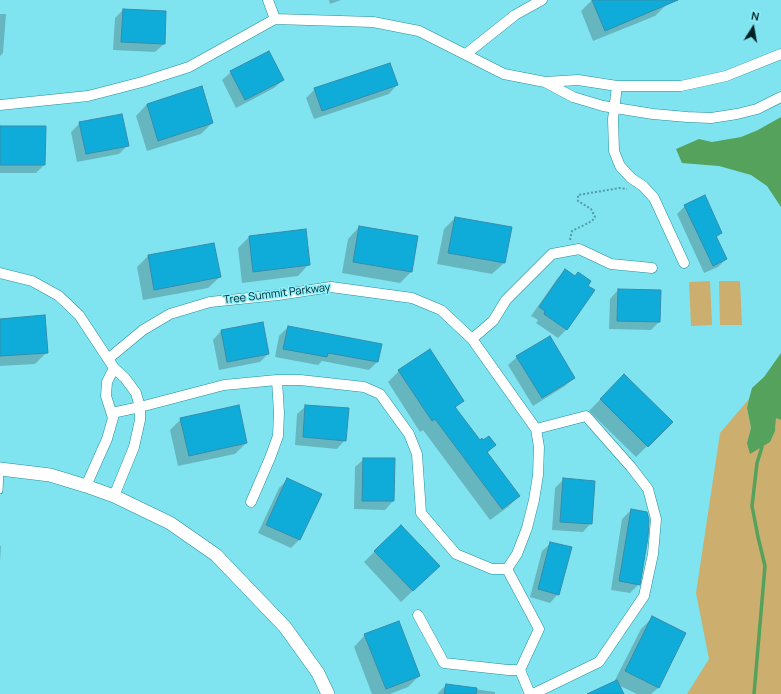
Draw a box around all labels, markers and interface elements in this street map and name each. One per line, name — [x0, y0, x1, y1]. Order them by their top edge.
north arrow — [733, 8, 773, 48]
text: N — [750, 8, 761, 24]
street label: Tree Summit Parkway — [223, 281, 331, 307]

